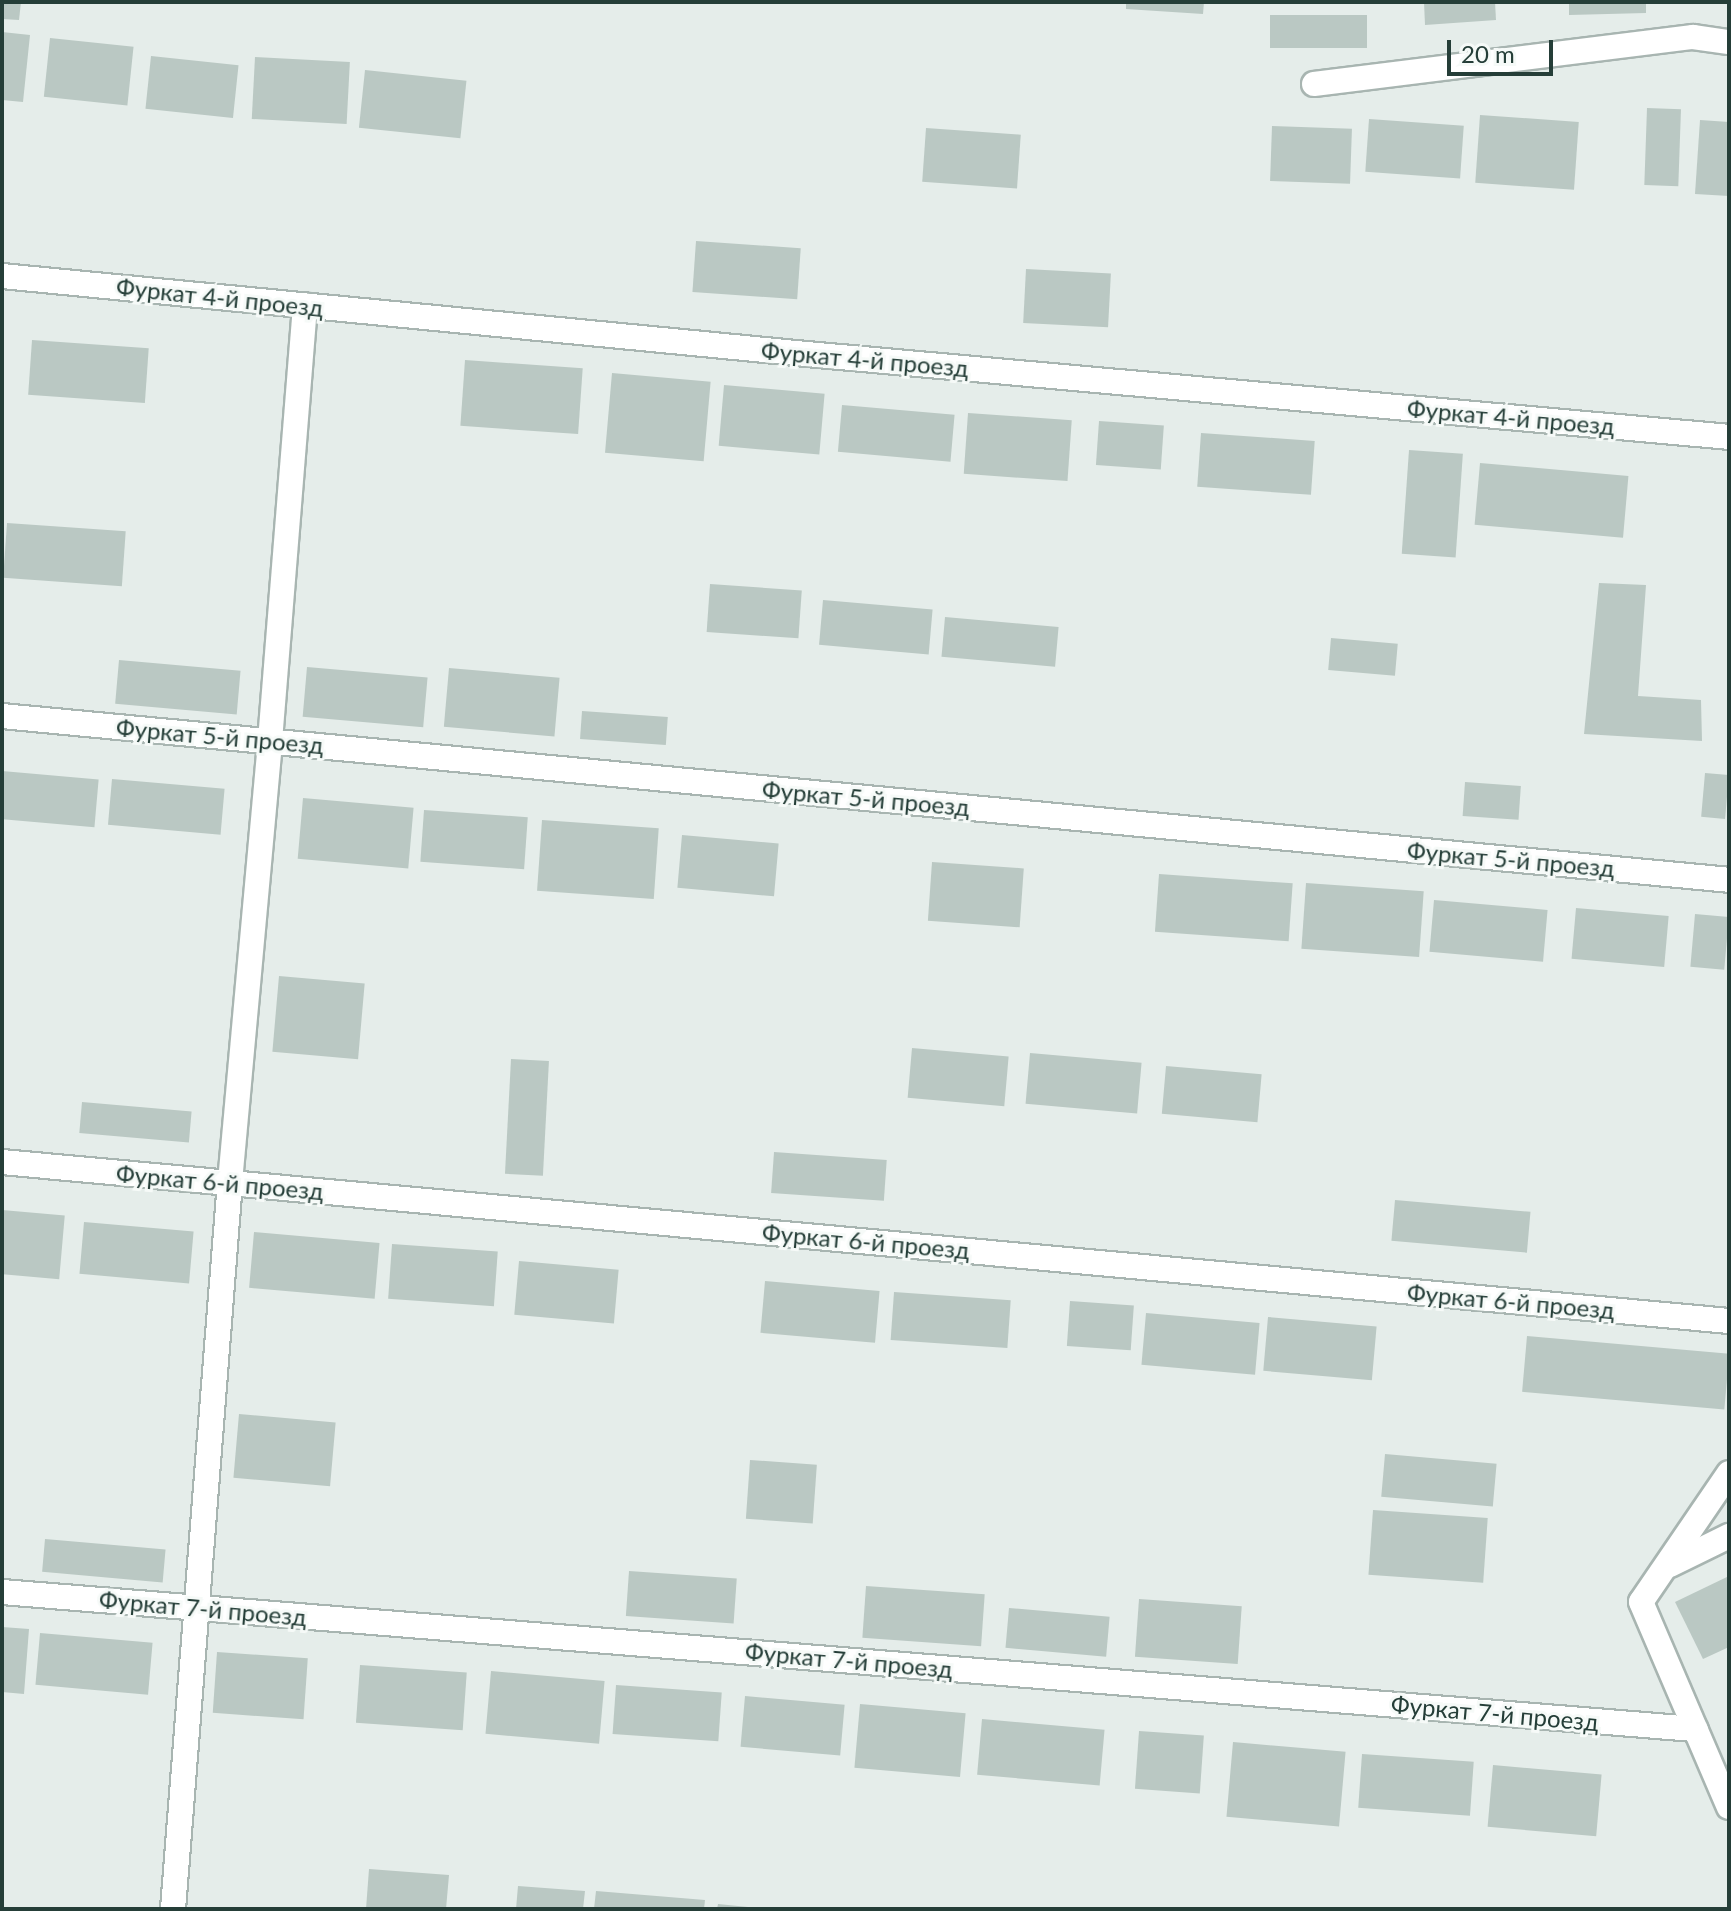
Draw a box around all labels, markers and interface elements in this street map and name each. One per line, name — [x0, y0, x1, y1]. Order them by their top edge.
scale bar — [1451, 24, 1557, 74]
text: 20 m — [1461, 39, 1515, 68]
street label: Фуркат 4-й проезд — [115, 272, 325, 322]
street label: Фуркат 4-й проезд — [760, 336, 970, 382]
street label: Фуркат 4-й проезд — [1406, 394, 1616, 440]
street label: Фуркат 5-й проезд — [115, 713, 325, 759]
street label: Фуркат 5-й проезд — [761, 775, 971, 821]
street label: Фуркат 5-й проезд — [1406, 836, 1616, 882]
street label: Фуркат 6-й проезд — [115, 1159, 325, 1205]
street label: Фуркат 6-й проезд — [761, 1218, 971, 1264]
street label: Фуркат 6-й проезд — [1406, 1278, 1616, 1324]
street label: Фуркат 7-й проезд — [98, 1585, 308, 1631]
street label: Фуркат 7-й проезд — [744, 1637, 954, 1683]
street label: Фуркат 7-й проезд — [1390, 1690, 1600, 1736]

